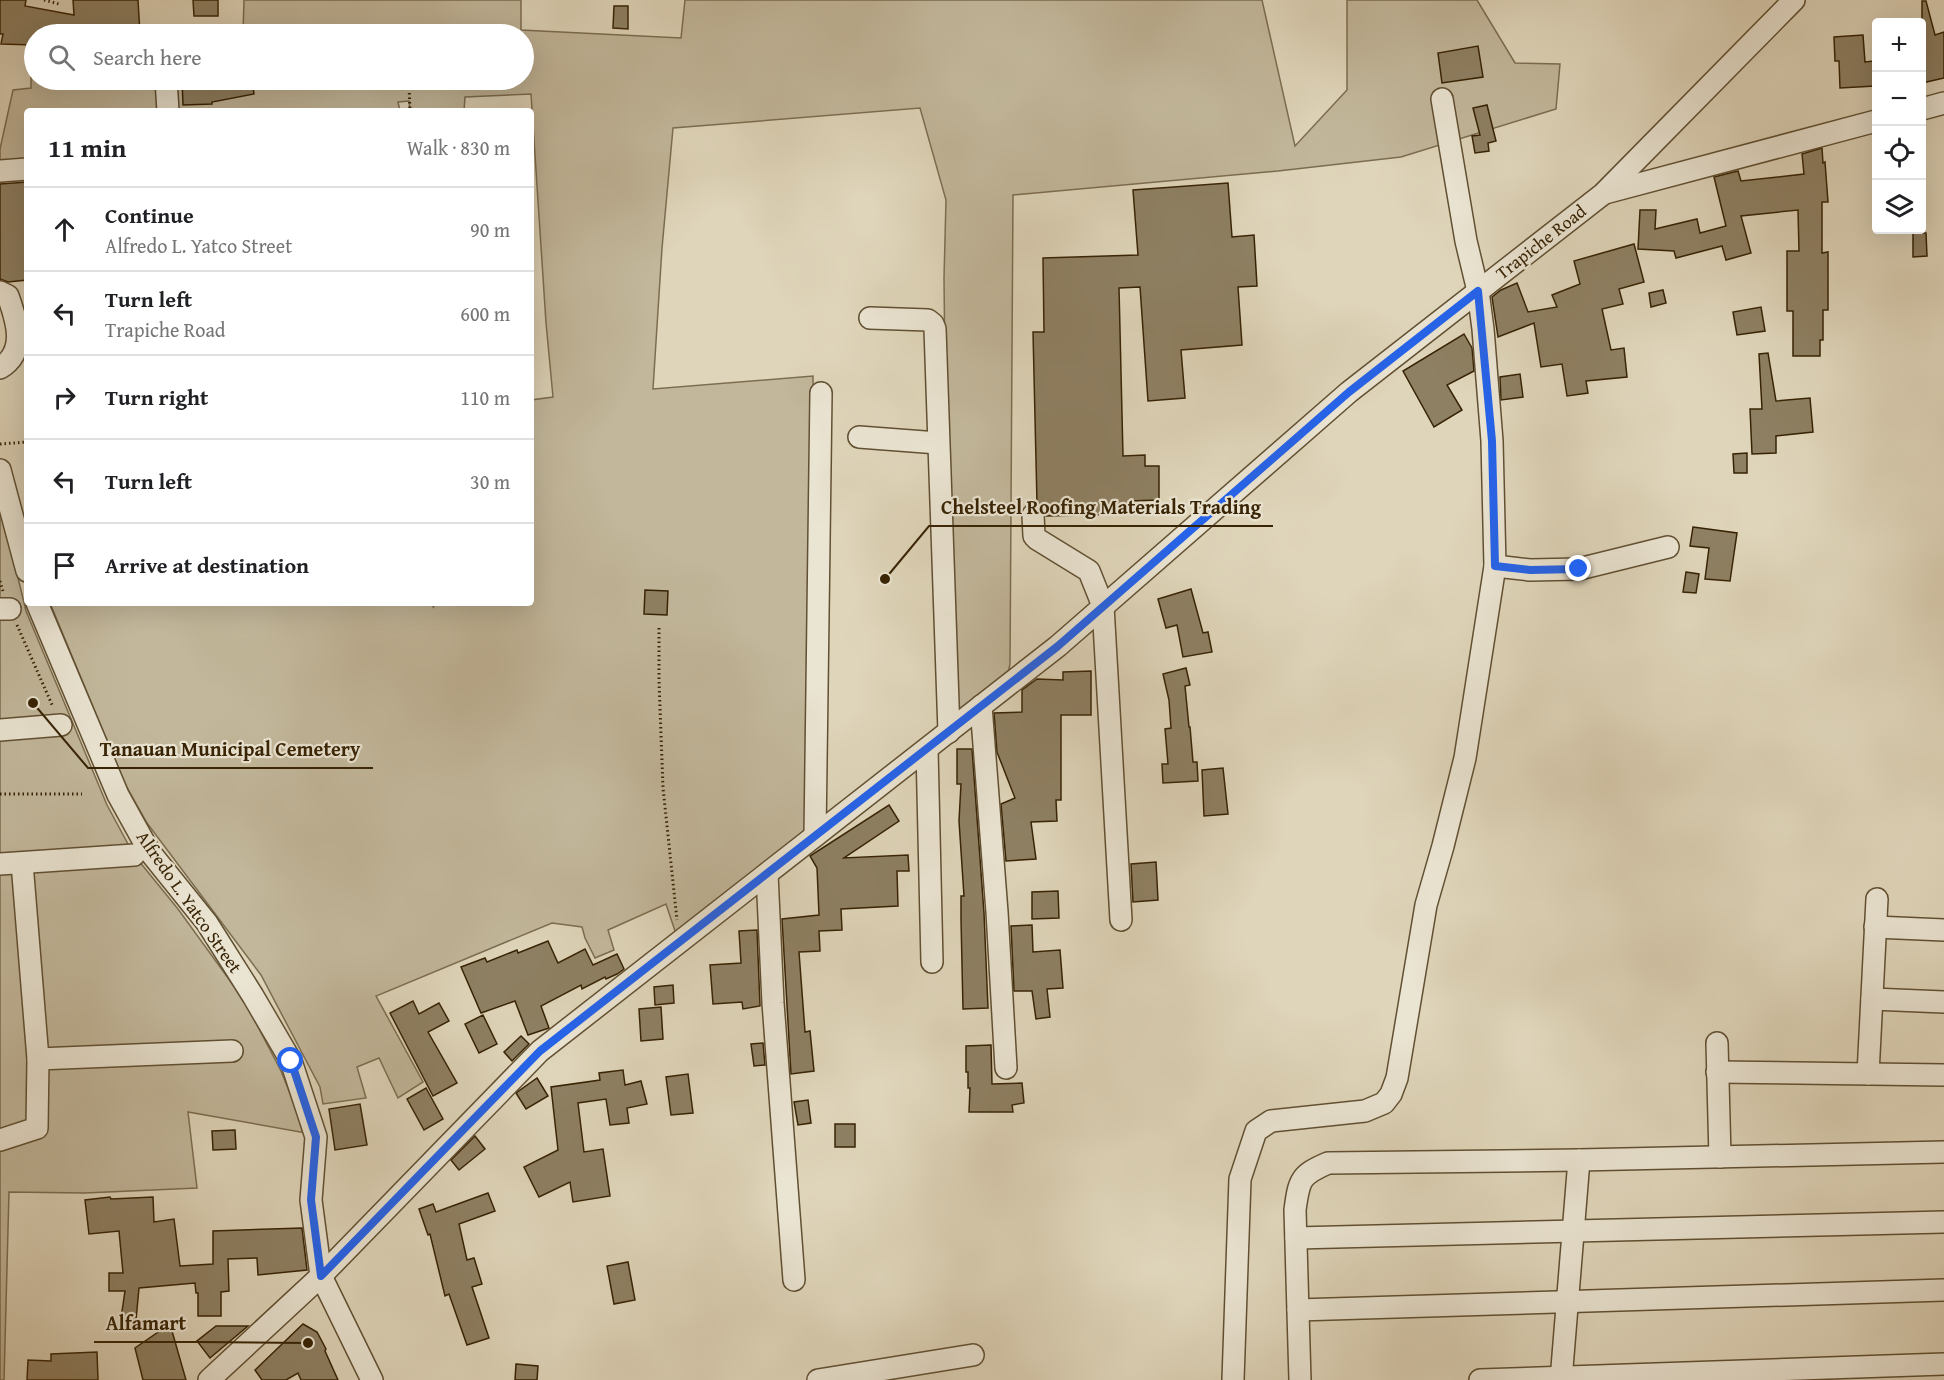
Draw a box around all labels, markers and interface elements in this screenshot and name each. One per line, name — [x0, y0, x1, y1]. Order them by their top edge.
map controls — [1872, 18, 1926, 234]
button: + — [1872, 18, 1926, 72]
search box — [24, 24, 534, 90]
icon: search — [45, 41, 78, 74]
text: Search here — [93, 41, 202, 73]
button: − — [1872, 72, 1926, 126]
button: locate — [1872, 126, 1926, 180]
text: 11 min — [48, 128, 126, 167]
text: Walk · 830 m — [407, 133, 510, 162]
button: layers — [1872, 180, 1926, 234]
street label: Trapiche Road — [1490, 197, 1592, 286]
text: Continue — [105, 199, 194, 231]
icon: ahead — [48, 213, 81, 246]
text: 90 m — [470, 215, 510, 244]
text: Alfredo L. Yatco Street — [105, 231, 292, 260]
text: Turn left — [105, 283, 192, 315]
icon: left — [48, 297, 81, 330]
text: 600 m — [460, 299, 510, 328]
text: Trapiche Road — [105, 315, 226, 344]
icon: right — [48, 381, 81, 414]
text: Turn right — [105, 381, 208, 413]
text: 110 m — [460, 383, 510, 412]
icon: left — [48, 465, 81, 498]
text: Turn left — [105, 465, 192, 497]
text: 30 m — [470, 467, 510, 496]
callout: Chelsteel Roofing Materials Trading — [929, 488, 1273, 526]
text: Chelsteel Roofing Materials Trading — [941, 492, 1261, 521]
icon: arrive — [48, 549, 81, 582]
text: Arrive at destination — [105, 549, 309, 581]
route end — [1565, 555, 1591, 581]
callout: Tanauan Municipal Cemetery — [88, 730, 373, 768]
text: Tanauan Municipal Cemetery — [100, 734, 361, 763]
street label: Alfredo L. Yatco Street — [130, 825, 249, 979]
route start — [277, 1047, 303, 1073]
callout: Alfamart — [94, 1304, 199, 1342]
text: Alfamart — [106, 1308, 187, 1337]

